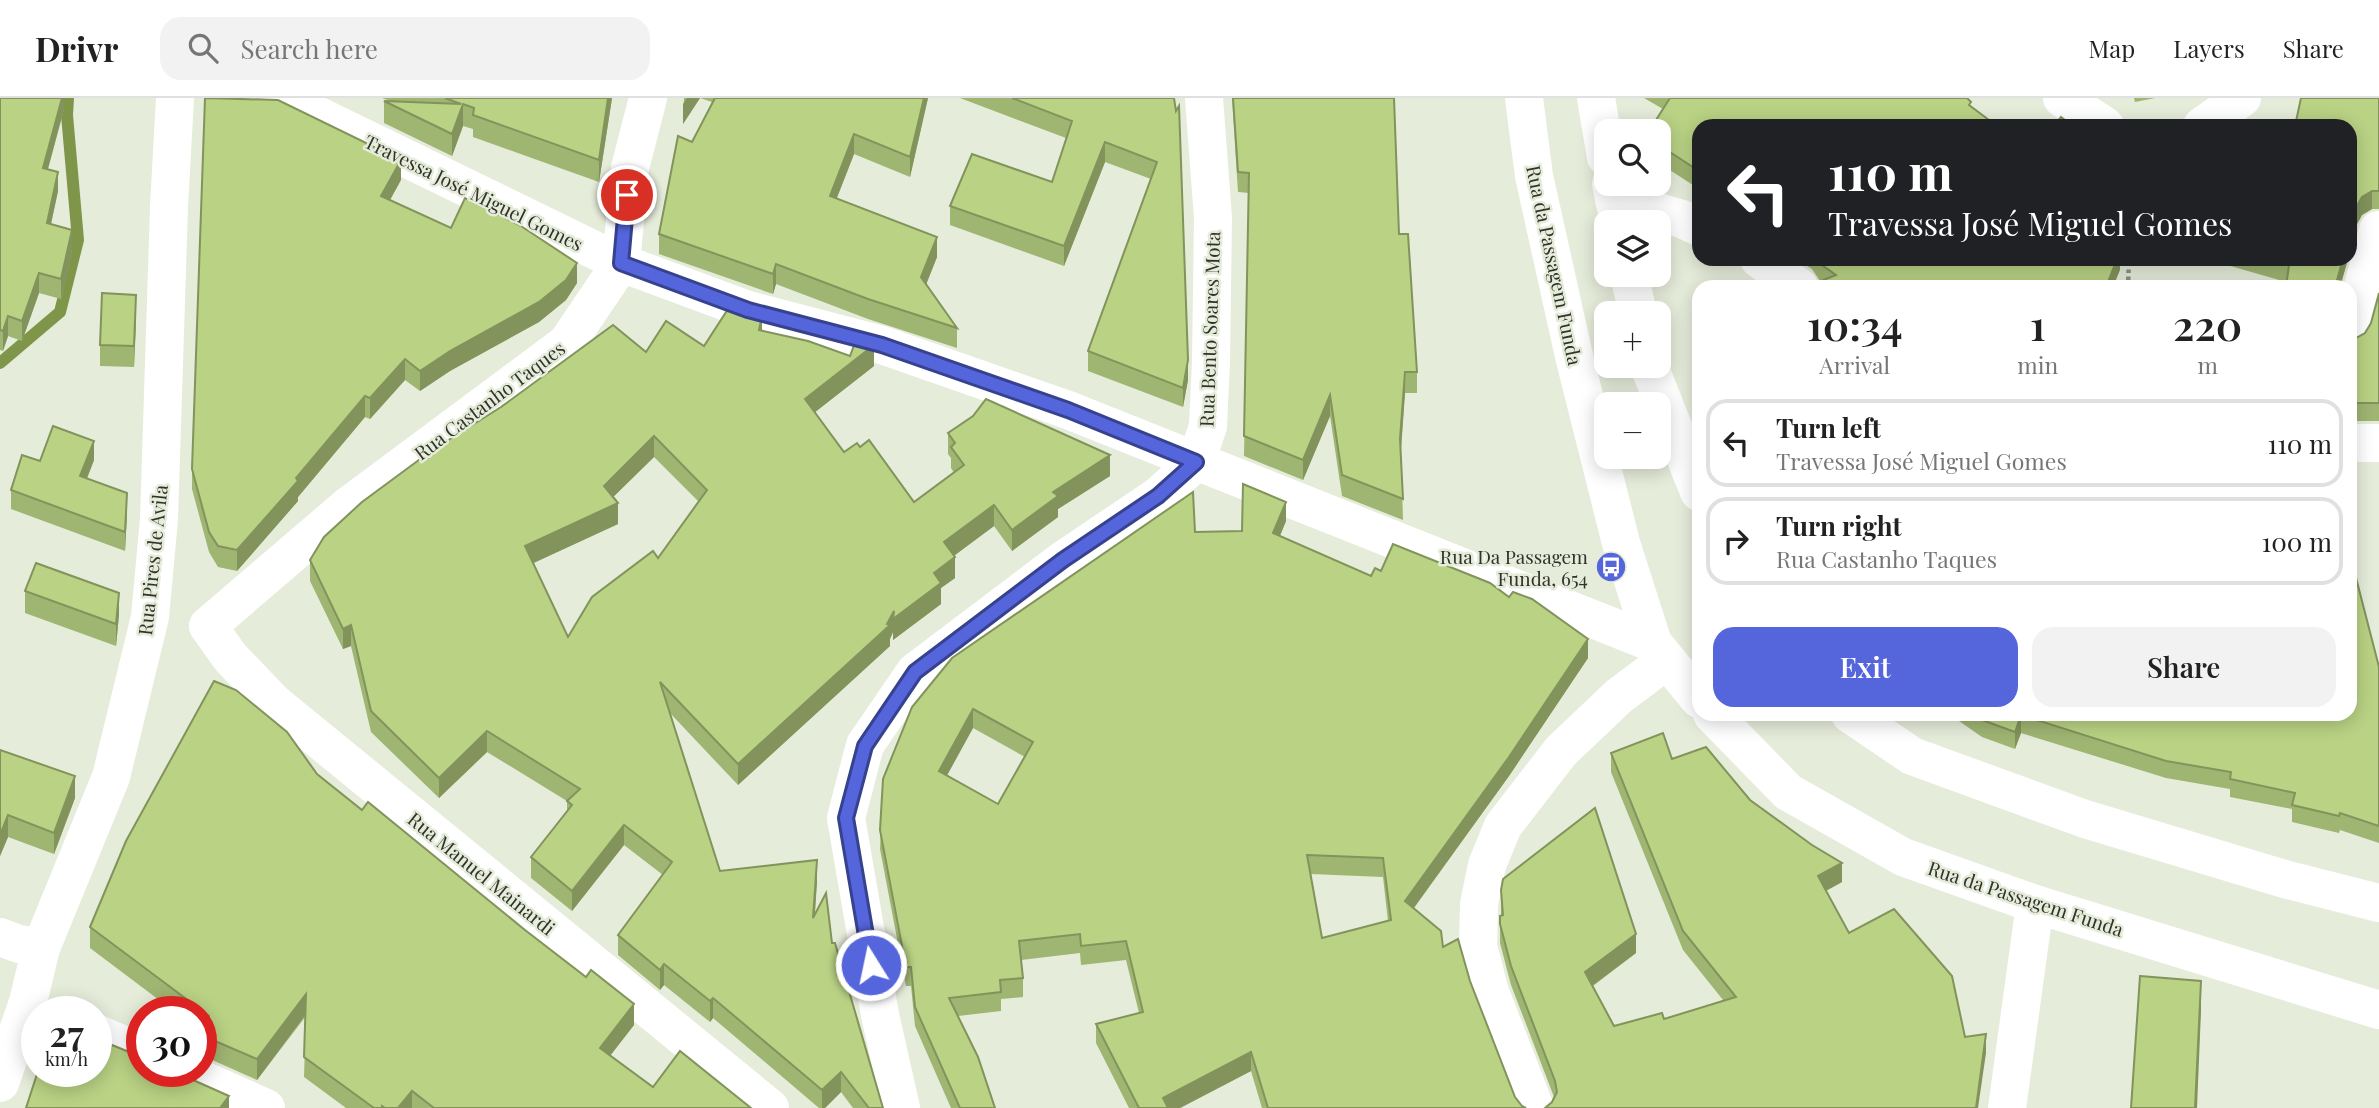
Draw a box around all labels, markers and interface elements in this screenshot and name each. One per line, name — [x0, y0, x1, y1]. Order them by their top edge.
search box — [160, 17, 650, 80]
text: Drivr — [35, 26, 118, 70]
icon: search — [184, 29, 222, 67]
text: Search here — [240, 31, 378, 66]
text: Map — [2089, 32, 2135, 64]
text: Layers — [2173, 32, 2245, 64]
text: Share — [2283, 32, 2344, 64]
map controls — [1594, 119, 1671, 469]
button: search — [1594, 119, 1671, 196]
street label: Travessa José Miguel Gomes — [360, 128, 588, 256]
text: 110 m — [1828, 138, 1953, 203]
icon: left — [1713, 147, 1804, 238]
street label: Rua da Passagem Funda — [1521, 163, 1589, 368]
pin — [597, 165, 657, 225]
icon: arrive — [608, 176, 646, 214]
text: Travessa José Miguel Gomes — [1828, 201, 2232, 244]
button: layers — [1594, 210, 1671, 287]
street label: Rua Bento Soares Mota — [1193, 230, 1225, 427]
text: 10:34 — [1807, 296, 1903, 352]
text: 1 — [2030, 296, 2046, 352]
text: 220 — [2173, 296, 2242, 352]
button: + — [1594, 301, 1671, 378]
street label: Rua Castanho Taques — [408, 335, 570, 465]
text: Arrival — [1819, 349, 1890, 380]
text: min — [2017, 349, 2058, 380]
text: m — [2197, 349, 2218, 380]
button: − — [1594, 392, 1671, 469]
text: Turn left — [1776, 410, 1881, 445]
icon: left — [1717, 424, 1755, 462]
text: 110 m — [2268, 426, 2332, 461]
text: Travessa José Miguel Gomes — [1776, 445, 2067, 476]
street label: Rua Pires de Avila — [131, 483, 173, 637]
text: Turn right — [1776, 508, 1902, 543]
icon: right — [1717, 522, 1755, 560]
text: 100 m — [2262, 524, 2332, 559]
place label: Rua Da Passagem Funda, 654 — [1440, 543, 1588, 591]
text: Rua Castanho Taques — [1776, 543, 1997, 574]
bus stop icon: Rua Da Passagem Funda, 654 — [1594, 550, 1628, 584]
button: Exit — [1713, 627, 2018, 707]
button: Share — [2032, 627, 2336, 707]
street label: Rua Manuel Mainardi — [403, 806, 561, 941]
street label: Rua da Passagem Funda — [1925, 854, 2128, 942]
position arrow — [834, 928, 908, 1002]
speed limit sign: 30 — [126, 996, 217, 1087]
text: 27 — [49, 1009, 84, 1056]
text: km/h — [45, 1047, 88, 1071]

